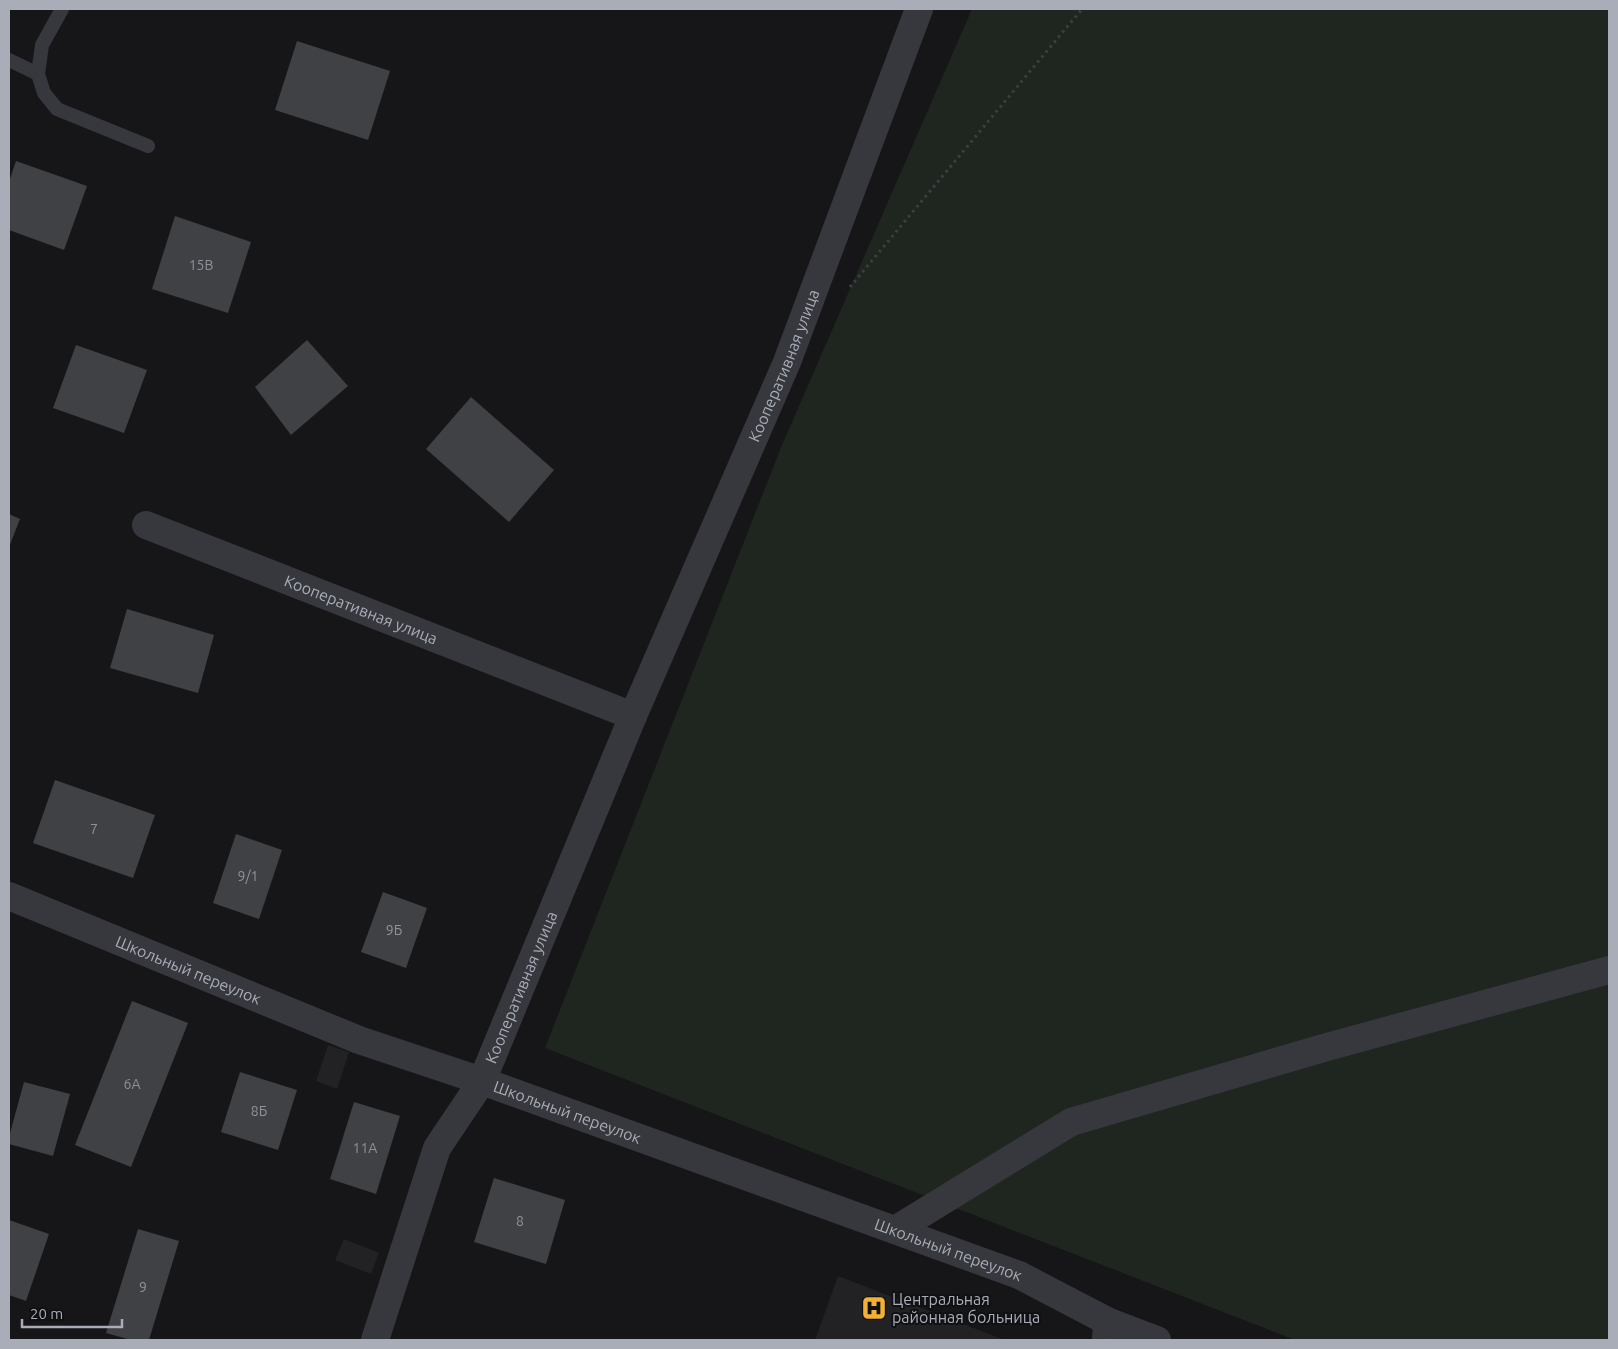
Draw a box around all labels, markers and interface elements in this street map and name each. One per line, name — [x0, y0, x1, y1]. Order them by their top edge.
house number: 15В — [189, 257, 213, 273]
street label: Кооперативная улица — [744, 287, 822, 445]
street label: Кооперативная улица — [282, 571, 440, 647]
house number: 7 — [90, 821, 98, 837]
house number: 9/1 — [238, 868, 258, 884]
street label: Кооперативная улица — [481, 908, 560, 1066]
house number: 9Б — [386, 922, 402, 938]
street label: Школьный переулок — [113, 932, 264, 1008]
house number: 6А — [124, 1076, 141, 1092]
street label: Школьный переулок — [491, 1077, 644, 1147]
house number: 8Б — [251, 1103, 267, 1119]
house number: 11А — [353, 1140, 377, 1156]
house number: 8 — [516, 1213, 524, 1229]
street label: Школьный переулок — [872, 1215, 1025, 1284]
house number: 9 — [139, 1279, 147, 1295]
place label: Центральная районная больница — [892, 1290, 1040, 1326]
hospital icon: Центральная районная больница — [861, 1295, 887, 1321]
scale bar — [22, 1296, 122, 1328]
text: 20 m — [30, 1305, 63, 1322]

